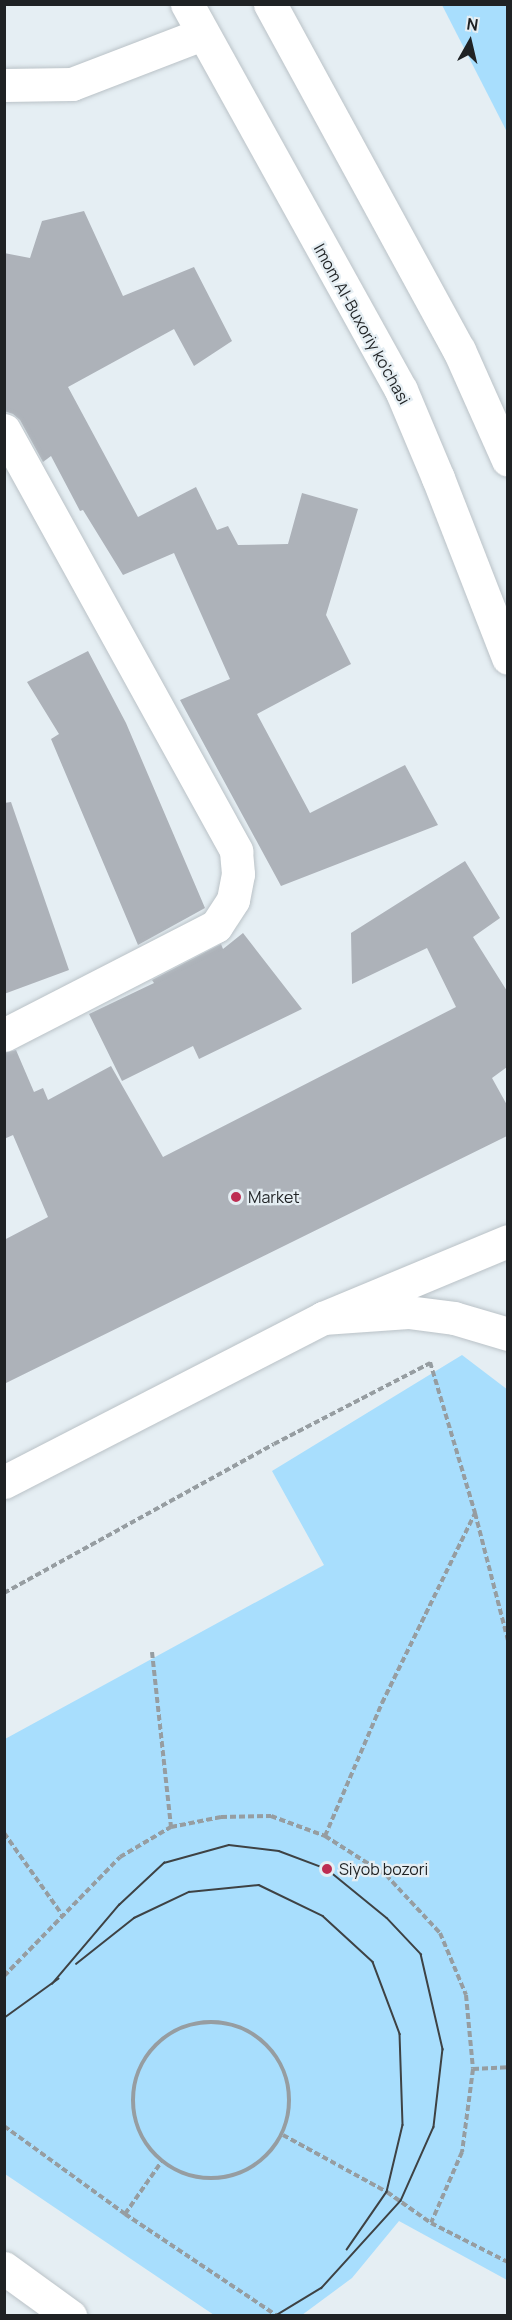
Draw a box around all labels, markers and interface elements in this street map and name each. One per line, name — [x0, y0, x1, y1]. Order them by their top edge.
north arrow — [440, 12, 500, 72]
text: N — [465, 12, 480, 36]
street label: Imom Al-Buxoriy ko'chasi — [310, 240, 414, 408]
place label: Market — [248, 1187, 300, 1207]
marker: Market — [229, 1190, 243, 1204]
place label: Siyob bozori — [339, 1859, 428, 1879]
marker: Siyob bozori — [320, 1862, 334, 1876]

